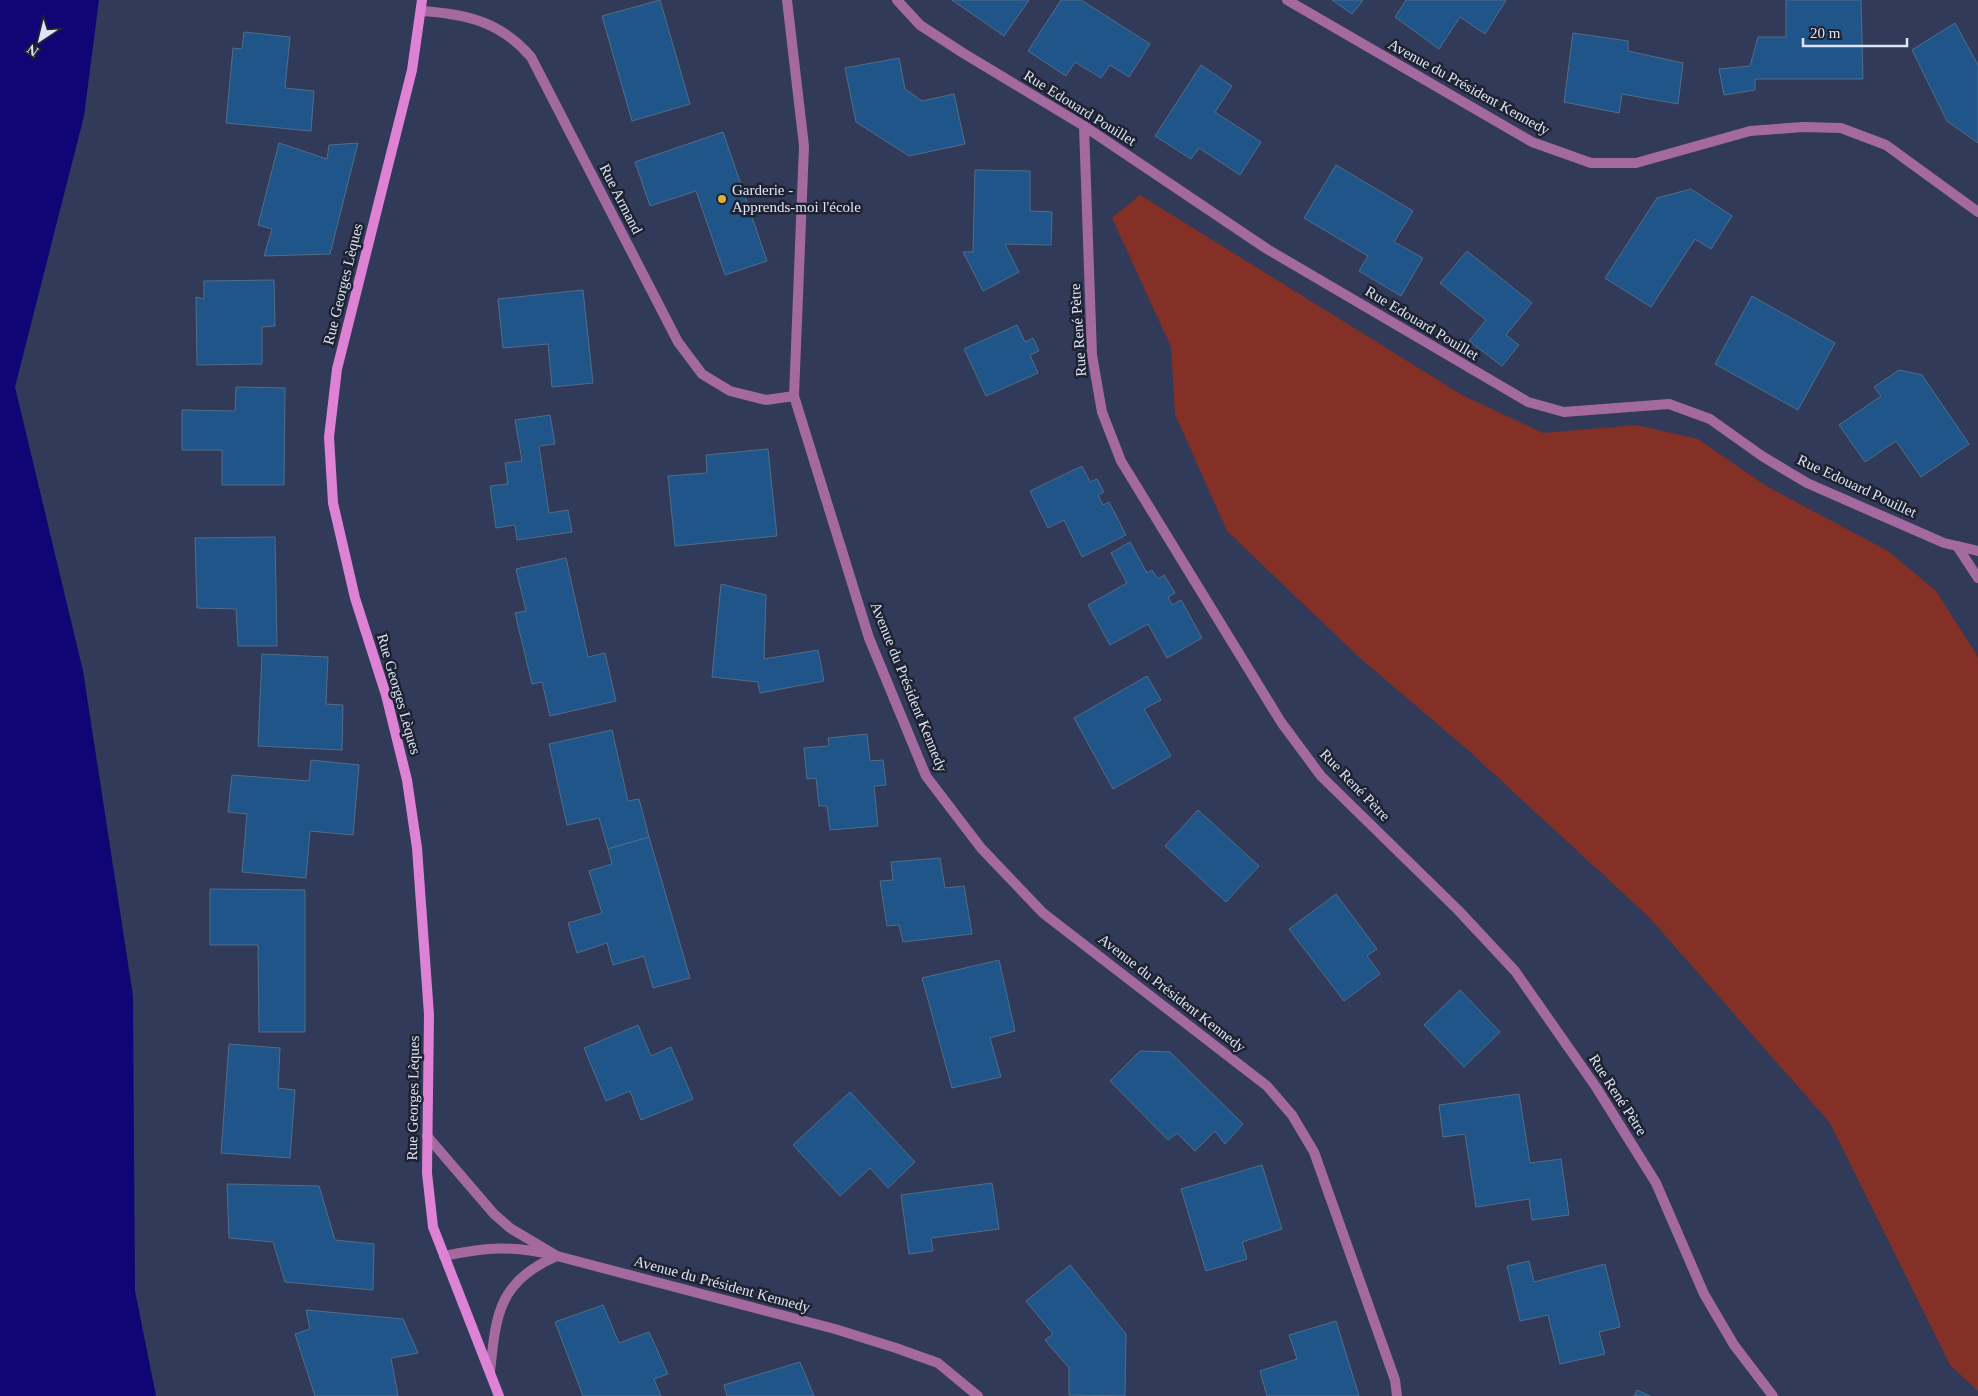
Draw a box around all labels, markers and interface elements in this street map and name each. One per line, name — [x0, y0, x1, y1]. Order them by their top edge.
north arrow — [15, 15, 65, 65]
scale bar — [1803, 15, 1907, 47]
text: 20 m — [1810, 25, 1841, 41]
street label: Avenue du Président Kennedy — [1386, 36, 1553, 138]
text: N — [24, 41, 41, 59]
street label: Rue Edouard Pouillet — [1021, 67, 1140, 149]
street label: Rue Armand — [597, 161, 646, 237]
place label: Garderie - Apprends-moi l'école — [732, 182, 861, 215]
marker: Garderie - Apprends-moi l'école — [716, 193, 728, 205]
street label: Rue Georges Lèques — [320, 221, 366, 346]
street label: Rue René Pètre — [1067, 283, 1089, 377]
street label: Rue Edouard Pouillet — [1363, 283, 1482, 364]
street label: Rue Edouard Pouillet — [1795, 451, 1920, 521]
street label: Avenue du Président Kennedy — [868, 600, 951, 775]
street label: Rue Georges Lèques — [374, 632, 424, 756]
street label: Rue René Pètre — [1317, 746, 1393, 824]
street label: Avenue du Président Kennedy — [1095, 931, 1249, 1056]
street label: Rue Georges Lèques — [404, 1035, 422, 1160]
street label: Rue René Pètre — [1586, 1052, 1650, 1139]
street label: Avenue du Président Kennedy — [632, 1253, 812, 1315]

